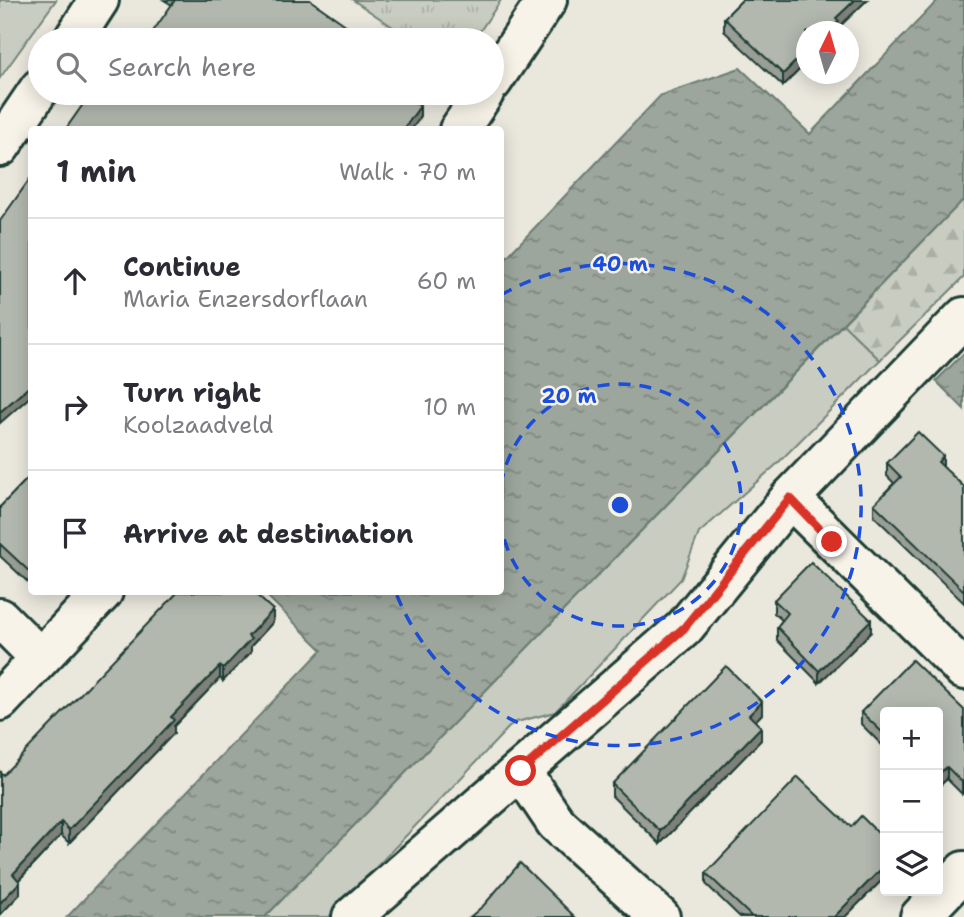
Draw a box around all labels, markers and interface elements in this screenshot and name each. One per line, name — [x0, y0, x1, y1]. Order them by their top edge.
north arrow — [796, 21, 859, 84]
search box — [28, 28, 504, 105]
icon: search — [52, 48, 90, 86]
text: Search here — [108, 49, 257, 84]
text: 1 min — [56, 151, 136, 192]
text: Walk · 70 m — [339, 157, 476, 187]
text: Continue — [123, 249, 241, 284]
text: 40 m — [592, 250, 648, 278]
icon: ahead — [56, 262, 94, 300]
text: 60 m — [417, 266, 476, 296]
text: Maria Enzersdorflaan — [123, 284, 368, 314]
text: Turn right — [123, 375, 261, 410]
text: 20 m — [541, 382, 597, 410]
icon: right — [56, 388, 94, 426]
text: 10 m — [423, 392, 476, 422]
text: Koolzaadveld — [123, 410, 273, 440]
centre of rings — [608, 493, 632, 517]
icon: arrive — [56, 514, 94, 552]
text: Arrive at destination — [123, 516, 413, 551]
route end — [816, 526, 847, 557]
map controls — [880, 707, 943, 896]
button: + — [880, 707, 943, 770]
route start — [505, 755, 536, 786]
button: − — [880, 770, 943, 833]
button: layers — [880, 833, 943, 896]

